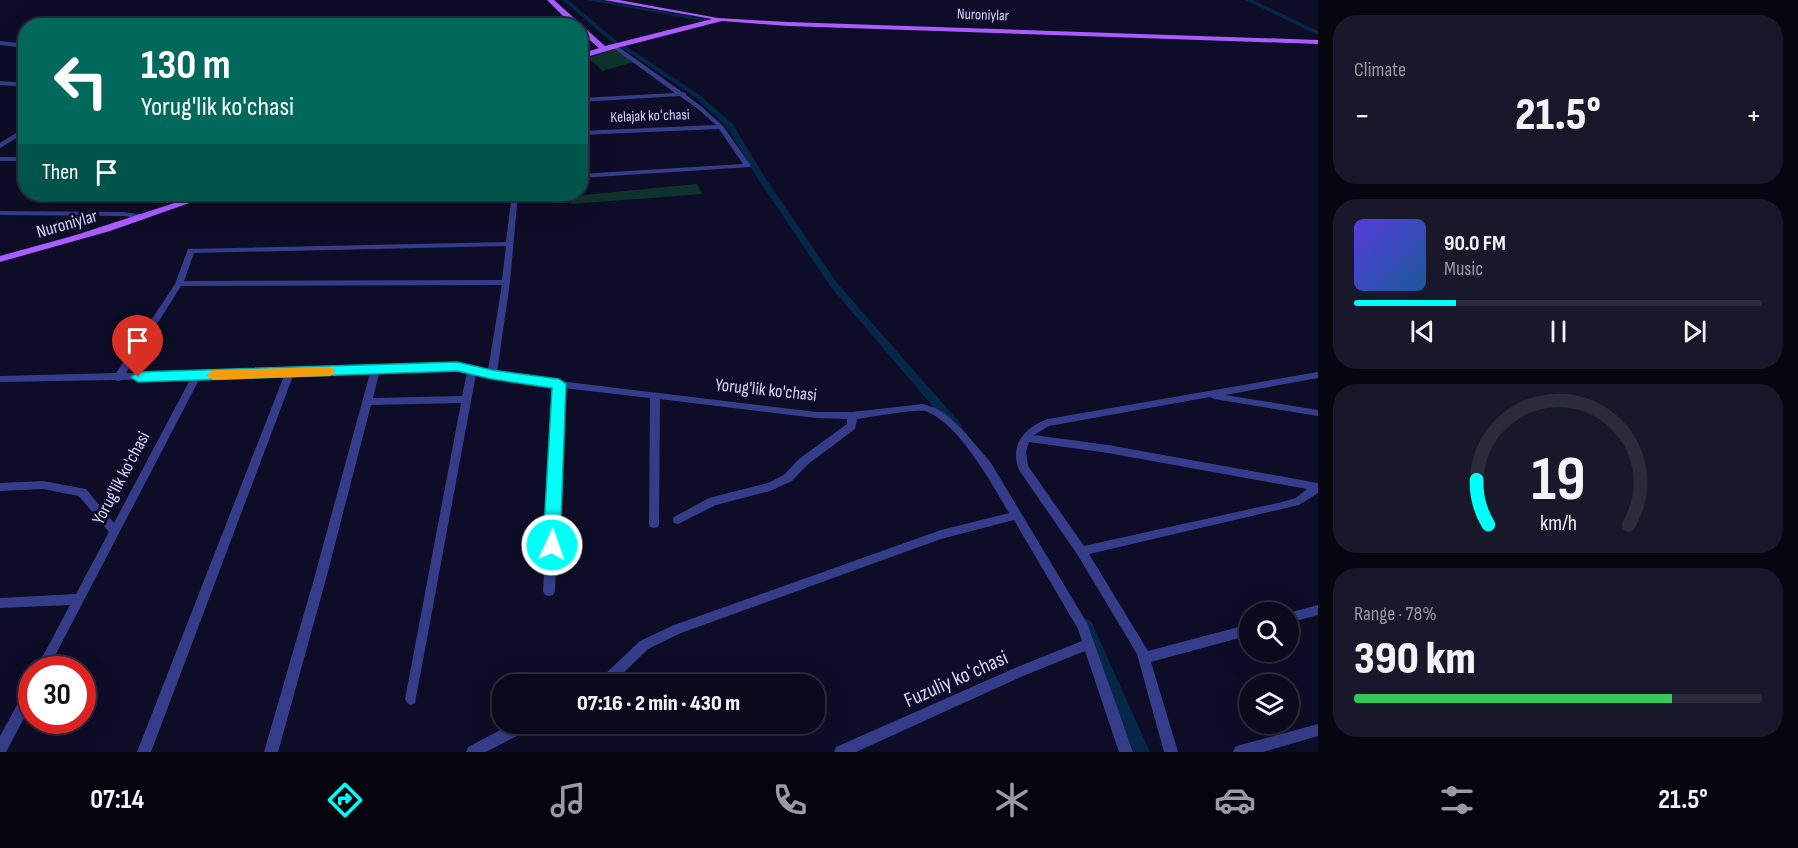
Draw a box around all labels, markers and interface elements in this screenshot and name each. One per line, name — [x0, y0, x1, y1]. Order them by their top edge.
street label: Nuroniylar — [957, 5, 1010, 25]
text: 130 m — [141, 40, 231, 91]
icon: left — [42, 42, 120, 120]
text: Climate — [1354, 58, 1406, 82]
text: 21.5° — [1515, 88, 1601, 143]
text: Yorug'lik ko'chasi — [141, 91, 294, 123]
text: − — [1354, 96, 1370, 136]
text: + — [1746, 96, 1762, 136]
street label: Kelajak koʻchasi — [610, 105, 690, 127]
icon: arrive — [90, 156, 123, 189]
text: Then — [42, 159, 78, 186]
street label: Nuroniylar — [34, 205, 100, 243]
text: 90.0 FM — [1444, 230, 1506, 257]
text: Music — [1444, 257, 1483, 281]
pin — [112, 315, 163, 377]
icon: previous — [1406, 315, 1439, 348]
icon: pause — [1542, 315, 1575, 348]
icon: next — [1678, 315, 1711, 348]
icon: arrive — [121, 324, 154, 357]
street label: Yorug'lik ko'chasi — [714, 374, 818, 406]
street label: Yorug'lik ko'chasi — [88, 428, 154, 528]
text: 19 — [1531, 443, 1585, 518]
text: km/h — [1539, 512, 1577, 537]
position arrow — [520, 513, 584, 577]
map controls — [1239, 602, 1299, 734]
button: search — [1239, 602, 1299, 662]
text: Range · 78% — [1354, 602, 1437, 626]
text: 390 km — [1354, 632, 1476, 687]
street label: Fuzuliy koʻchasi — [900, 645, 1012, 713]
speed limit sign: 30 — [18, 656, 96, 734]
button: layers — [1239, 674, 1299, 734]
text: 07:16 · 2 min · 430 m — [577, 690, 740, 717]
icon: directions — [324, 779, 366, 821]
icon: music — [547, 779, 589, 821]
icon: phone — [769, 779, 811, 821]
icon: climate — [991, 779, 1033, 821]
icon: car — [1214, 779, 1256, 821]
icon: filters — [1436, 779, 1478, 821]
text: 07:14 — [90, 784, 144, 816]
text: 21.5° — [1658, 784, 1708, 816]

